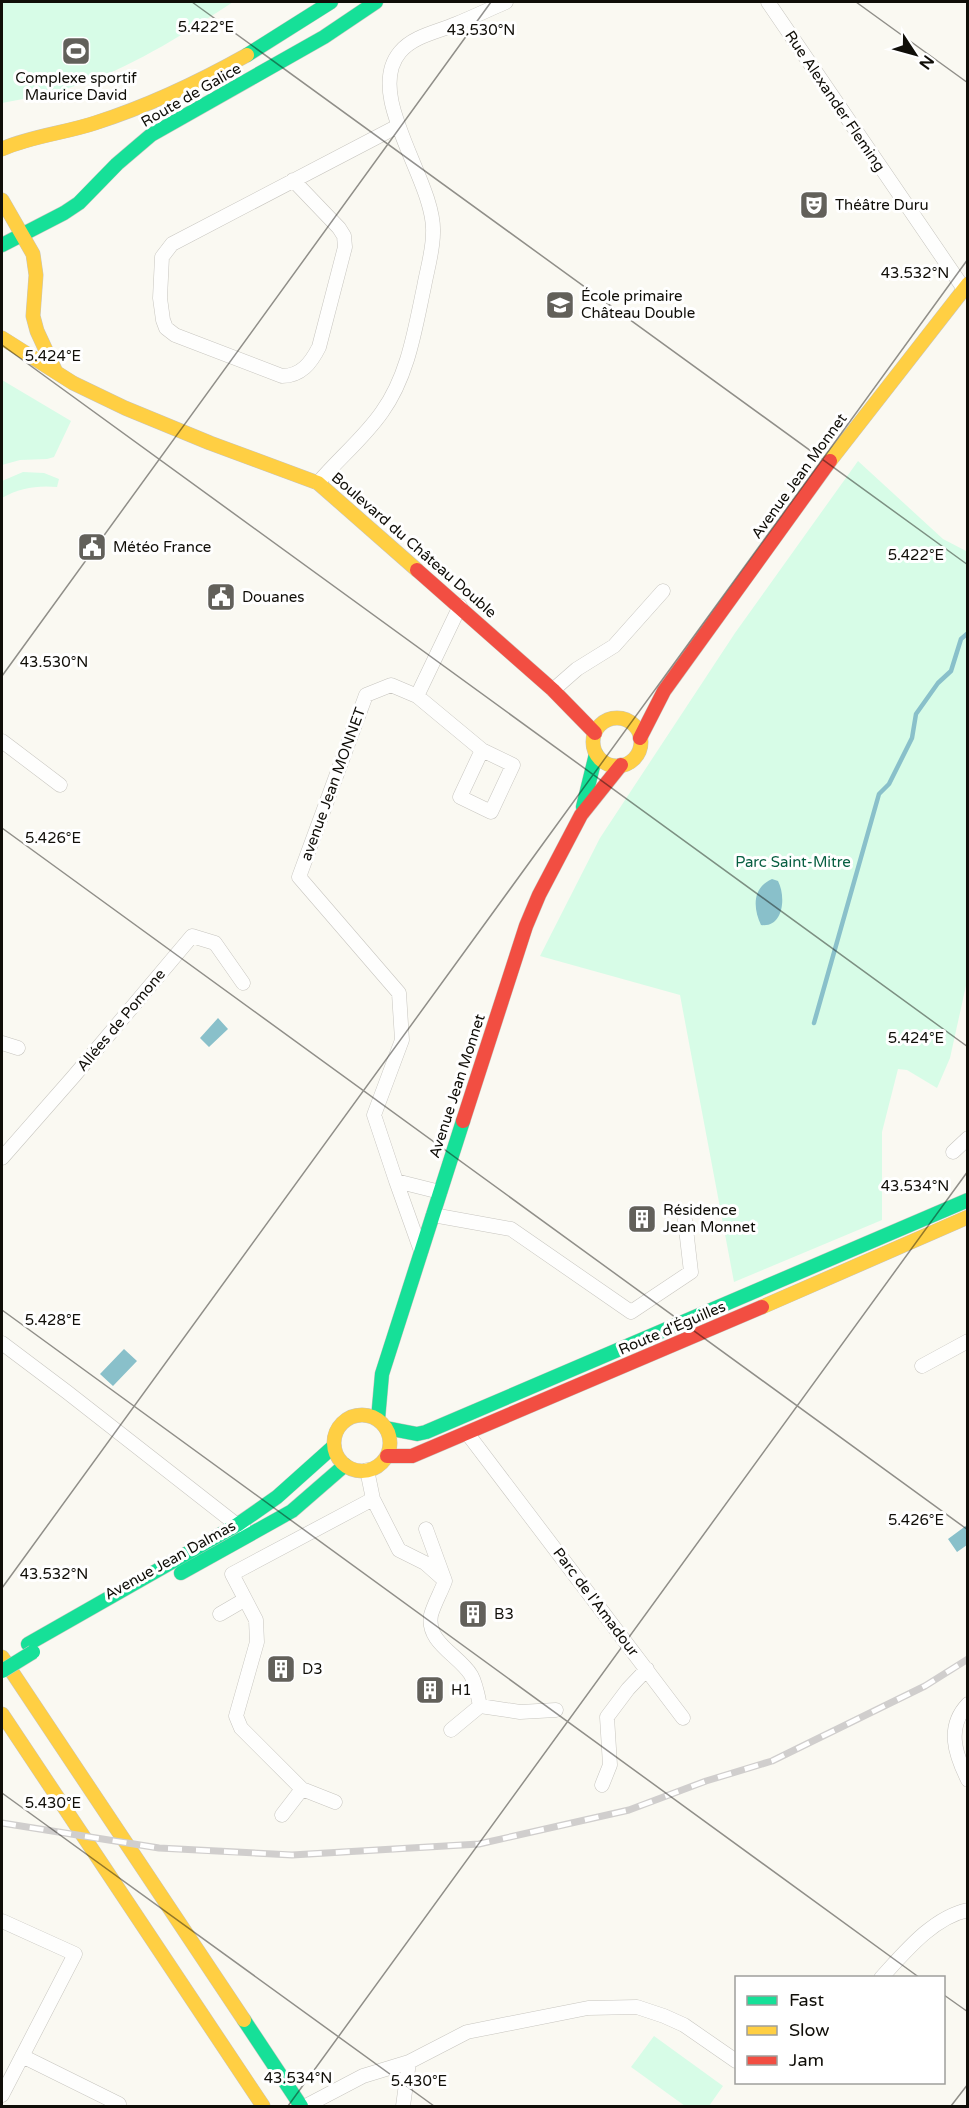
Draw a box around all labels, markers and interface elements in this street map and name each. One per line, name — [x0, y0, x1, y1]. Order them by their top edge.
text: 5.422°E — [178, 18, 234, 36]
text: 43.530°N — [447, 21, 515, 39]
north arrow — [885, 24, 945, 84]
street label: Rue Alexander Fleming — [781, 27, 889, 175]
sports icon: Complexe sportif Maurice David — [60, 35, 92, 67]
text: N — [914, 51, 938, 73]
street label: Route de Galice — [138, 59, 244, 131]
place label: Complexe sportif Maurice David — [15, 69, 137, 104]
theatre icon: Théâtre Duru — [798, 189, 830, 221]
place label: Théâtre Duru — [835, 196, 929, 214]
text: 43.532°N — [881, 264, 949, 282]
place label: École primaire Château Double — [581, 287, 695, 322]
school or university icon: École primaire Château Double — [544, 289, 576, 321]
text: 5.424°E — [25, 347, 81, 365]
street label: Avenue Jean Monnet — [748, 410, 851, 542]
street label: Boulevard du Château Double — [328, 468, 500, 622]
public building icon: Météo France — [76, 531, 108, 563]
place label: Météo France — [113, 538, 211, 556]
text: 5.422°E — [888, 546, 944, 564]
public building icon: Douanes — [205, 581, 237, 613]
place label: Douanes — [242, 588, 305, 606]
text: 43.530°N — [20, 653, 88, 671]
street label: avenue Jean MONNET — [297, 705, 369, 863]
text: 5.426°E — [25, 829, 81, 847]
park label: Parc Saint-Mitre — [735, 853, 851, 871]
street label: Allées de Pomone — [73, 965, 169, 1075]
street label: Avenue Jean Monnet — [425, 1011, 489, 1160]
text: 5.424°E — [888, 1029, 944, 1047]
text: 43.534°N — [881, 1177, 949, 1195]
place label: Résidence Jean Monnet — [663, 1201, 756, 1236]
building icon: Résidence Jean Monnet — [626, 1203, 658, 1235]
street label: Route d'Éguilles — [616, 1297, 728, 1359]
text: 5.428°E — [25, 1311, 81, 1329]
text: 5.426°E — [888, 1511, 944, 1529]
street label: Avenue Jean Dalmas — [101, 1516, 239, 1604]
street label: Parc de l'Amadour — [549, 1544, 643, 1660]
text: 43.532°N — [20, 1565, 88, 1583]
building icon: B3 — [457, 1598, 489, 1630]
place label: B3 — [494, 1605, 514, 1623]
building icon: D3 — [265, 1653, 297, 1685]
place label: D3 — [302, 1660, 323, 1678]
building icon: H1 — [414, 1674, 446, 1706]
place label: H1 — [451, 1681, 472, 1699]
text: 5.430°E — [25, 1794, 81, 1812]
legend — [735, 1976, 945, 2084]
text: Fast — [789, 1989, 824, 2011]
text: Slow — [789, 2019, 830, 2041]
text: Jam — [789, 2049, 824, 2071]
text: 43.534°N — [264, 2069, 332, 2087]
text: 5.430°E — [391, 2072, 447, 2090]

